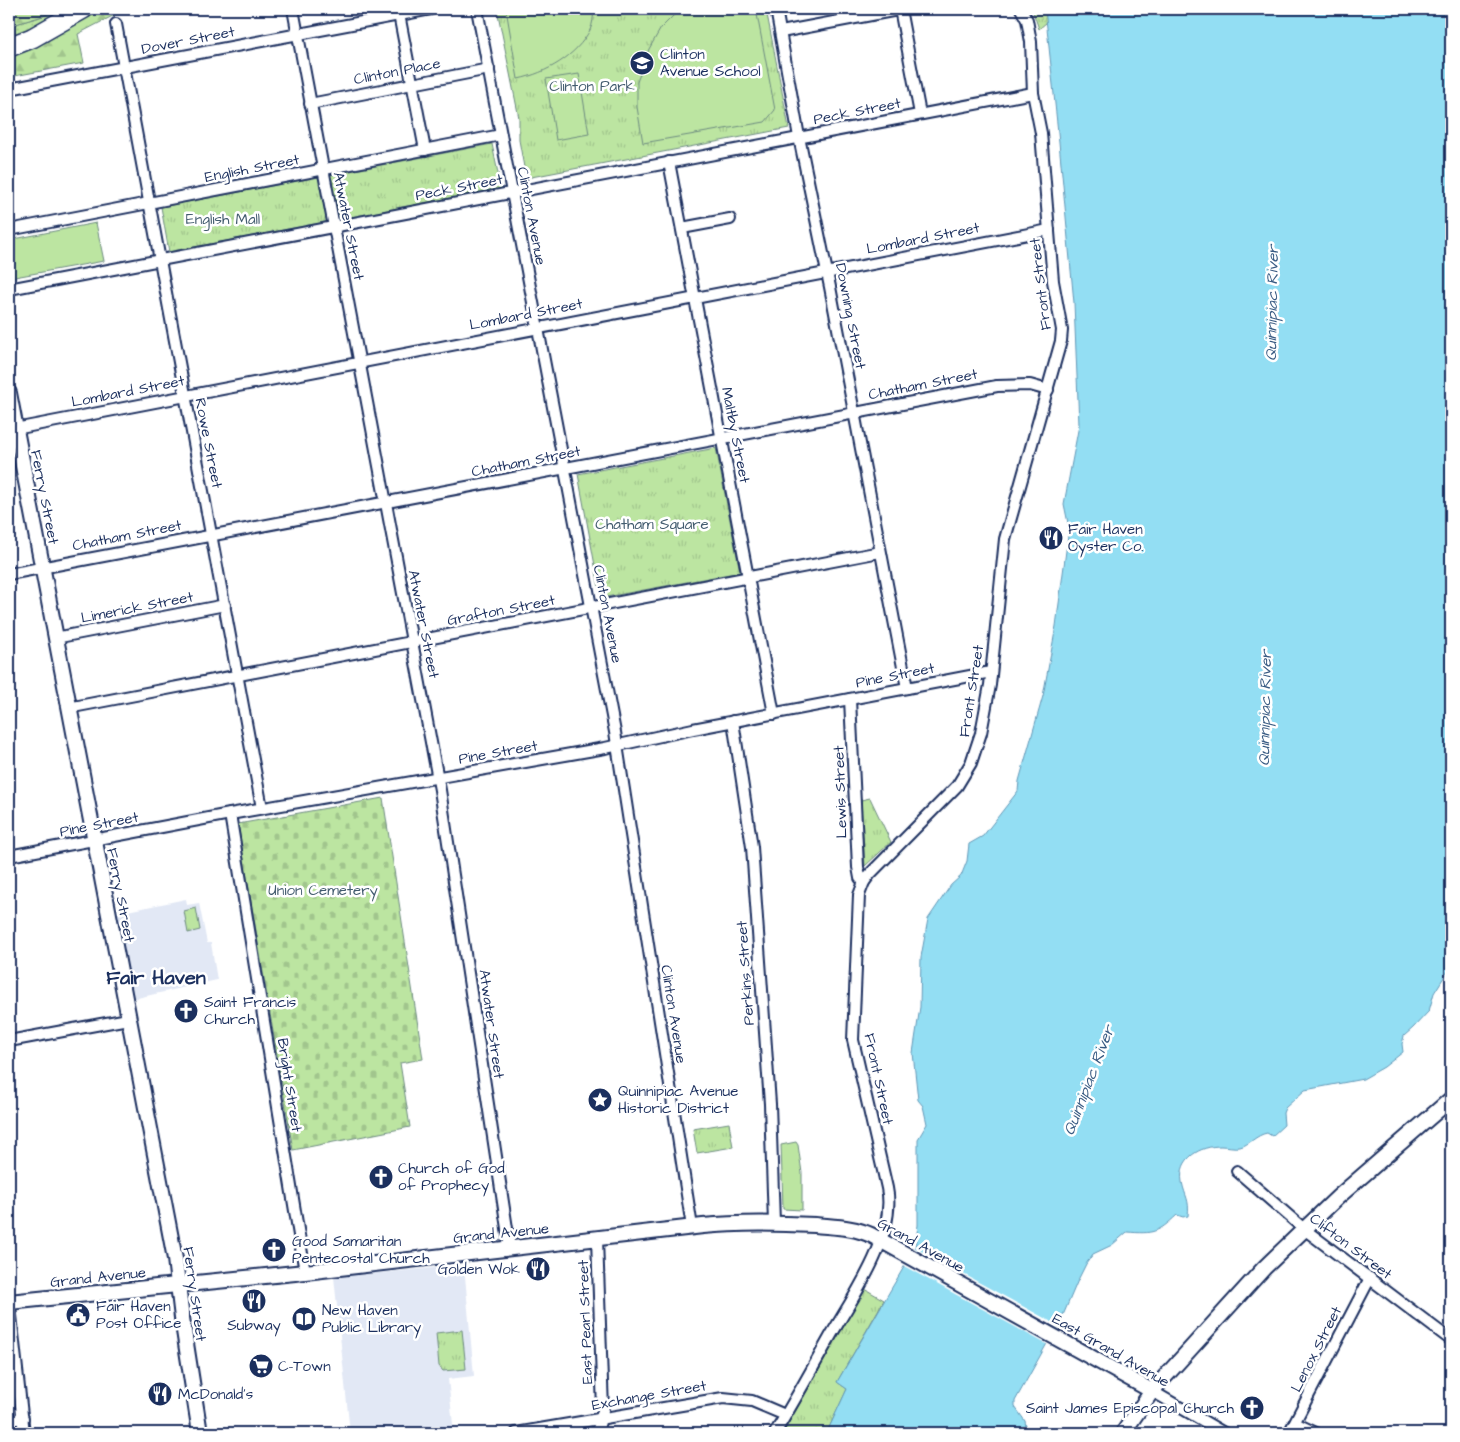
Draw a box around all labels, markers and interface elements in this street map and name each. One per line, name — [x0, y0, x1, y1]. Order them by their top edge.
street label: Dover Street — [140, 21, 237, 60]
place label: Clinton Avenue School — [660, 44, 761, 82]
school or university icon: Clinton Avenue School — [629, 50, 655, 76]
street label: Clinton Place — [352, 53, 442, 90]
park label: Clinton Park — [549, 76, 635, 97]
street label: Peck Street — [812, 93, 903, 130]
street label: English Street — [203, 149, 301, 189]
street label: Clinton Avenue — [512, 165, 551, 267]
street label: Peck Street — [414, 169, 505, 206]
street label: Atwater Street — [328, 170, 369, 282]
park label: English Mall — [186, 209, 260, 231]
street label: Lombard Street — [865, 217, 981, 260]
street label: Front Street — [1024, 237, 1057, 331]
water label: Quinnipiac River — [1260, 243, 1284, 361]
street label: Downing Street — [829, 261, 871, 371]
street label: Lombard Street — [468, 293, 584, 336]
street label: Chatham Street — [867, 364, 979, 405]
street label: Lombard Street — [70, 370, 186, 413]
street label: Maltby Street — [715, 385, 755, 485]
street label: Rowe Street — [189, 396, 228, 490]
street label: Chatham Street — [470, 441, 582, 482]
street label: Ferry Street — [24, 448, 64, 546]
park label: Chatham Square — [595, 514, 709, 535]
street label: Chatham Street — [71, 515, 183, 556]
place label: Fair Haven Oyster Co. — [1068, 519, 1143, 558]
restaurant icon: Fair Haven Oyster Co. — [1038, 525, 1064, 551]
street label: Clinton Avenue — [588, 563, 627, 665]
street label: Atwater Street — [403, 568, 444, 680]
street label: Limerick Street — [79, 586, 195, 629]
street label: Grafton Street — [445, 590, 557, 631]
street label: Front Street — [954, 644, 989, 739]
water label: Quinnipiac River — [1253, 648, 1277, 766]
street label: Pine Street — [854, 658, 936, 693]
street label: Pine Street — [457, 735, 539, 770]
street label: Lewis Street — [828, 745, 853, 839]
street label: Pine Street — [58, 807, 140, 842]
street label: Ferry Street — [100, 846, 140, 944]
park label: Union Cemetery — [268, 880, 378, 902]
street label: Perkins Street — [731, 920, 760, 1026]
street label: Clinton Avenue — [655, 963, 692, 1065]
district label: Fair Haven — [106, 964, 206, 992]
street label: Atwater Street — [473, 968, 510, 1080]
place label: Saint Francis Church — [204, 992, 297, 1030]
church icon: Saint Francis Church — [173, 998, 199, 1024]
water label: Quinnipiac River — [1058, 1020, 1121, 1138]
street label: Front Street — [859, 1031, 898, 1127]
street label: Bright Street — [271, 1037, 307, 1134]
place label: Quinnipiac Avenue Historic District — [618, 1081, 738, 1119]
place icon: Quinnipiac Avenue Historic District — [587, 1087, 613, 1113]
place label: Church of God of Prophecy — [398, 1158, 505, 1197]
church icon: Church of God of Prophecy — [368, 1164, 394, 1190]
street label: Clifton Street — [1305, 1208, 1396, 1284]
street label: Grand Avenue — [874, 1213, 968, 1278]
street label: Grand Avenue — [452, 1218, 550, 1249]
place label: Good Samaritan Pentecostal Church — [292, 1231, 430, 1269]
church icon: Good Samaritan Pentecostal Church — [261, 1237, 287, 1263]
street label: Ferry Street — [176, 1245, 212, 1343]
restaurant icon: Golden Wok — [525, 1256, 551, 1282]
place label: Golden Wok — [438, 1259, 520, 1280]
street label: East Pearl Street — [573, 1259, 598, 1384]
street label: Grand Avenue — [49, 1262, 147, 1293]
restaurant icon: Subway — [241, 1288, 267, 1314]
place label: Fair Haven Post Office — [96, 1296, 181, 1334]
place label: New Haven Public Library — [322, 1300, 421, 1339]
public building icon: Fair Haven Post Office — [65, 1302, 91, 1328]
street label: Lenox Street — [1286, 1303, 1347, 1396]
library icon: New Haven Public Library — [291, 1306, 317, 1332]
street label: East Grand Avenue — [1048, 1308, 1173, 1393]
place label: Subway — [227, 1315, 281, 1337]
supermarket icon: C-Town — [248, 1353, 274, 1379]
place label: C-Town — [278, 1356, 331, 1377]
street label: Exchange Street — [590, 1375, 708, 1417]
restaurant icon: McDonald's — [147, 1381, 173, 1407]
place label: McDonald's — [178, 1384, 254, 1405]
church icon: Saint James Episcopal Church — [1239, 1395, 1265, 1421]
place label: Saint James Episcopal Church — [1026, 1398, 1235, 1419]

